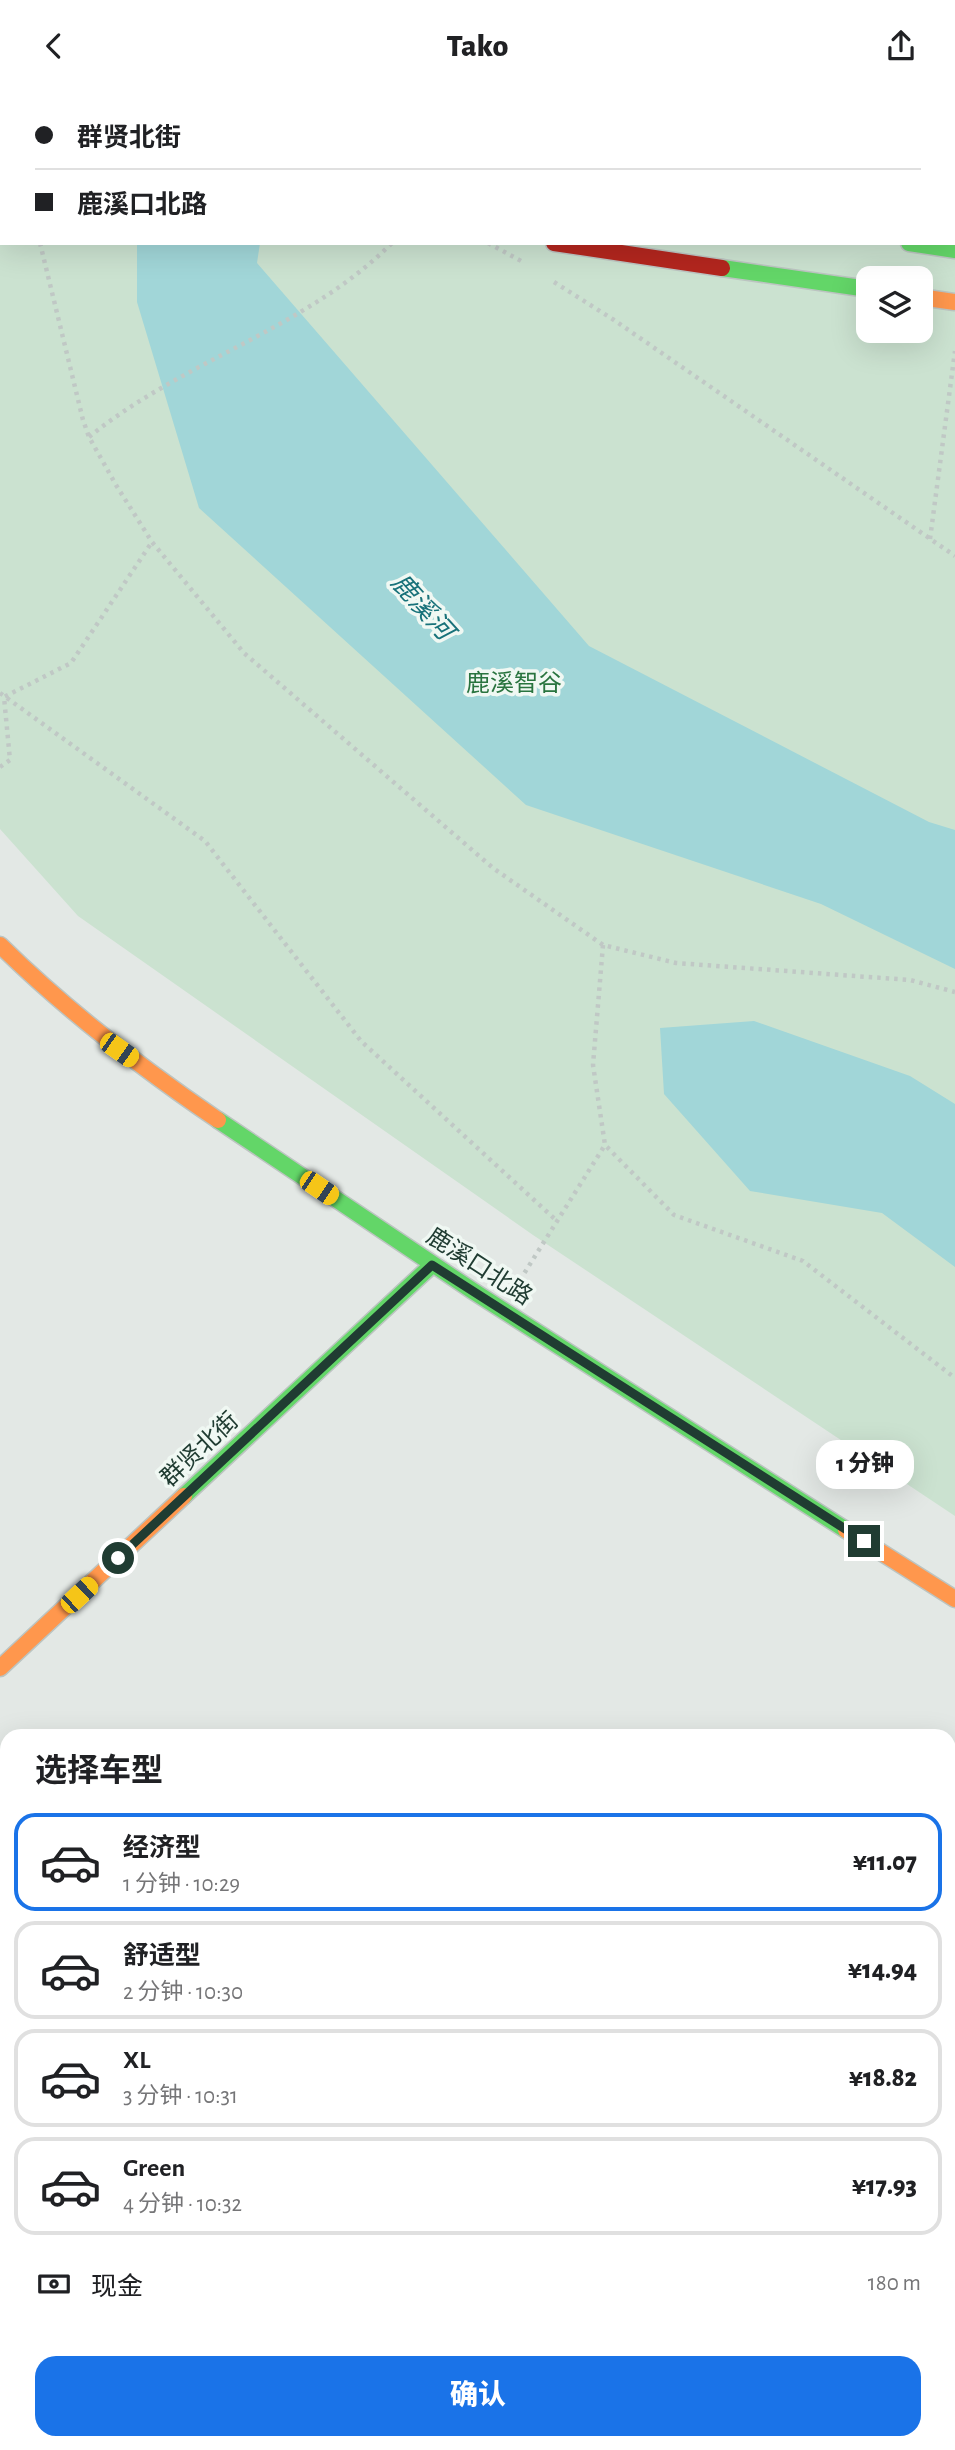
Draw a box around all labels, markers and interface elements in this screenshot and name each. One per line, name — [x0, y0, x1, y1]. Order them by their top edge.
icon: back — [35, 27, 73, 65]
icon: share — [882, 27, 920, 65]
text: Tako — [447, 30, 508, 62]
text: 群贤北街 — [77, 125, 181, 151]
text: 鹿溪口北路 — [77, 192, 207, 218]
map controls — [856, 266, 933, 343]
button: layers — [856, 266, 933, 343]
water label: 鹿溪河 — [386, 569, 462, 648]
park label: 鹿溪智谷 — [466, 670, 562, 696]
car — [96, 1029, 143, 1071]
car — [296, 1168, 343, 1208]
street label: 鹿溪口北路 — [422, 1223, 537, 1310]
street label: 群贤北街 — [155, 1407, 243, 1492]
callout: 1 分钟 — [815, 1439, 913, 1489]
text: 1 分钟 — [836, 1453, 894, 1476]
route end — [848, 1525, 880, 1557]
route start — [102, 1542, 134, 1574]
car — [57, 1573, 102, 1617]
text: 选择车型 — [35, 1755, 163, 1787]
icon: car — [39, 1831, 102, 1894]
text: 经济型 — [123, 1835, 201, 1861]
text: ¥11.07 — [853, 1849, 917, 1875]
text: 1 分钟 · 10:29 — [123, 1873, 240, 1896]
icon: car — [39, 1939, 102, 2002]
text: 舒适型 — [123, 1943, 201, 1969]
text: ¥14.94 — [848, 1957, 917, 1983]
text: 2 分钟 · 10:30 — [123, 1981, 243, 2004]
icon: car — [39, 2047, 102, 2110]
text: XL — [123, 2047, 150, 2073]
text: ¥18.82 — [849, 2065, 917, 2091]
text: 3 分钟 · 10:31 — [123, 2085, 238, 2108]
icon: car — [39, 2155, 102, 2218]
text: Green — [123, 2155, 185, 2181]
text: ¥17.93 — [852, 2173, 917, 2199]
text: 4 分钟 · 10:32 — [123, 2193, 242, 2216]
icon: cash — [35, 2265, 73, 2303]
text: 180 m — [868, 2272, 921, 2295]
text: 现金 — [91, 2274, 143, 2300]
button: 确认 — [35, 2356, 921, 2436]

